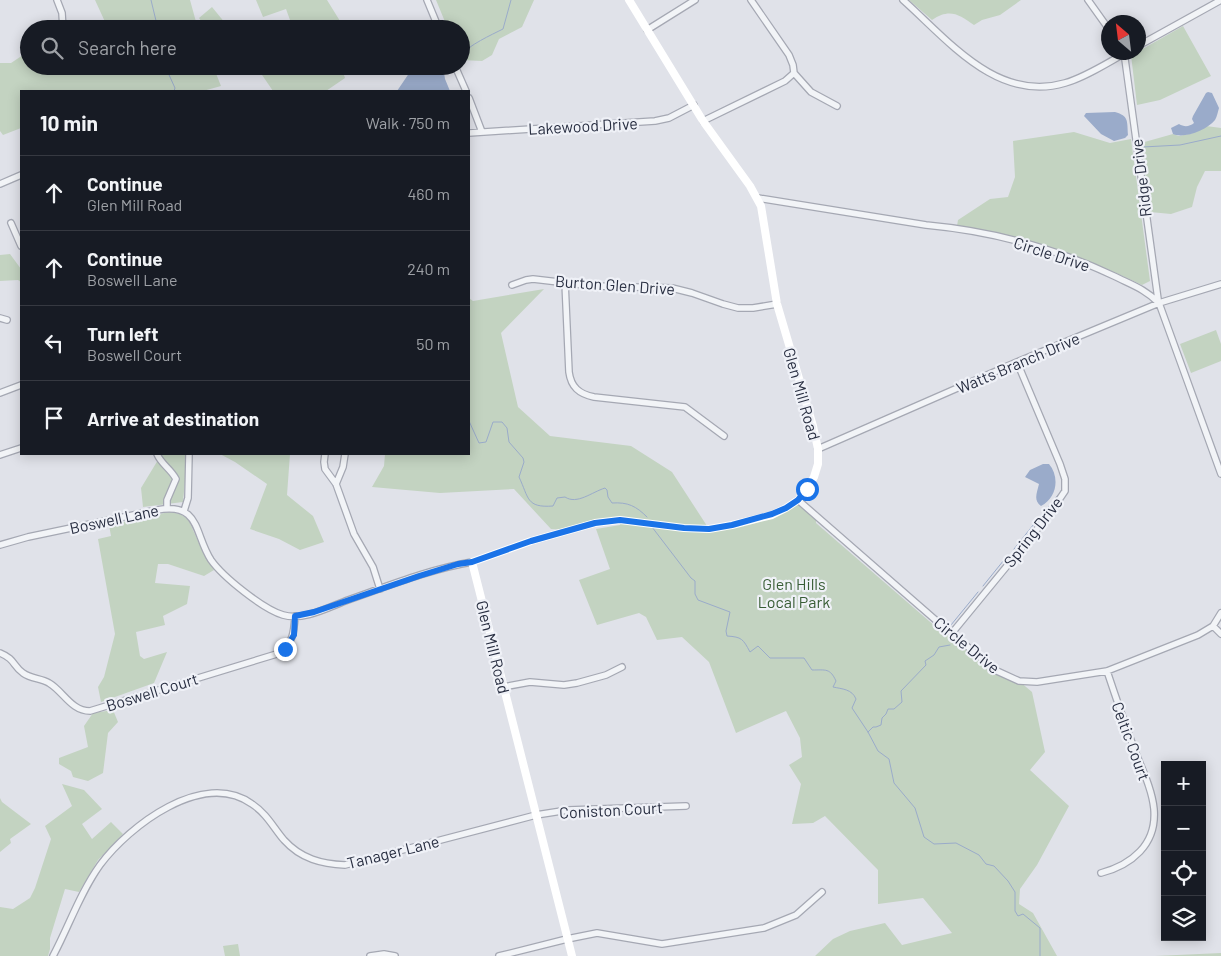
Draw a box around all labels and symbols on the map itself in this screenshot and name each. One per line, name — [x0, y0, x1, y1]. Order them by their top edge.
north arrow — [1101, 15, 1146, 60]
street label: Lakewood Drive — [528, 113, 638, 138]
street label: Ridge Drive — [1126, 138, 1155, 218]
street label: Circle Drive — [1012, 232, 1093, 275]
street label: Burton Glen Drive — [554, 271, 676, 298]
street label: Watts Branch Drive — [953, 328, 1082, 397]
street label: Glen Mill Road — [780, 345, 825, 442]
route start — [796, 478, 819, 501]
street label: Spring Drive — [999, 493, 1066, 571]
street label: Boswell Lane — [68, 500, 160, 537]
park label: Glen Hills Local Park — [758, 574, 830, 611]
street label: Glen Mill Road — [473, 598, 514, 695]
street label: Circle Drive — [931, 612, 1004, 677]
route end — [274, 638, 297, 661]
street label: Boswell Court — [104, 669, 200, 715]
street label: Celtic Court — [1108, 699, 1154, 783]
street label: Coniston Court — [559, 797, 663, 822]
street label: Tanager Lane — [345, 831, 441, 872]

